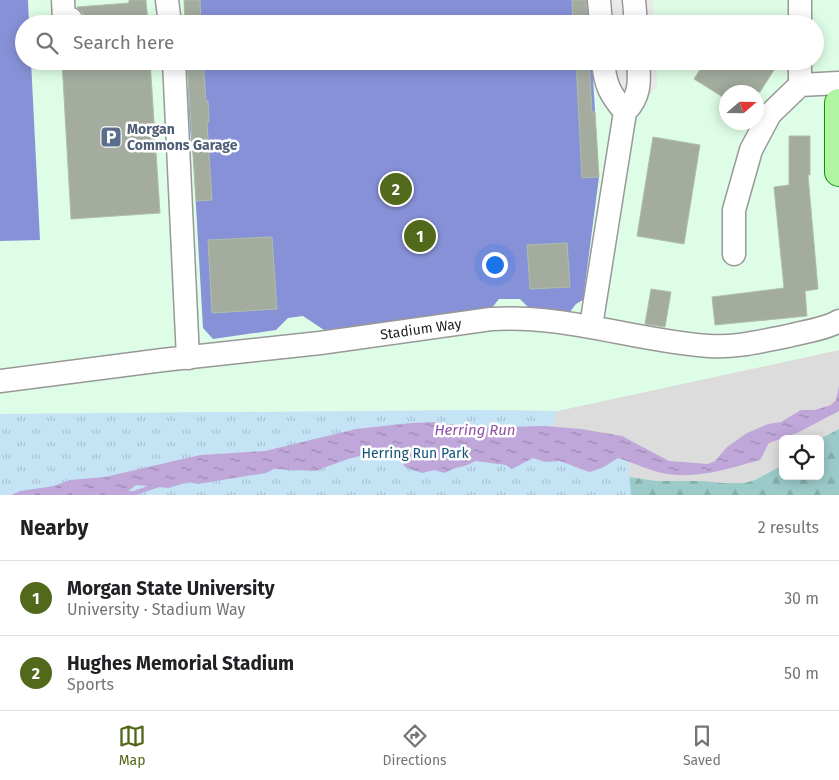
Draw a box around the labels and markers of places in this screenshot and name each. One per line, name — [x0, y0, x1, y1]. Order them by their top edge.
place label: Morgan Commons Garage — [127, 121, 238, 154]
parking icon: Morgan Commons Garage — [99, 125, 123, 149]
pin: 2 — [380, 170, 412, 208]
pin: 1 — [404, 217, 436, 255]

